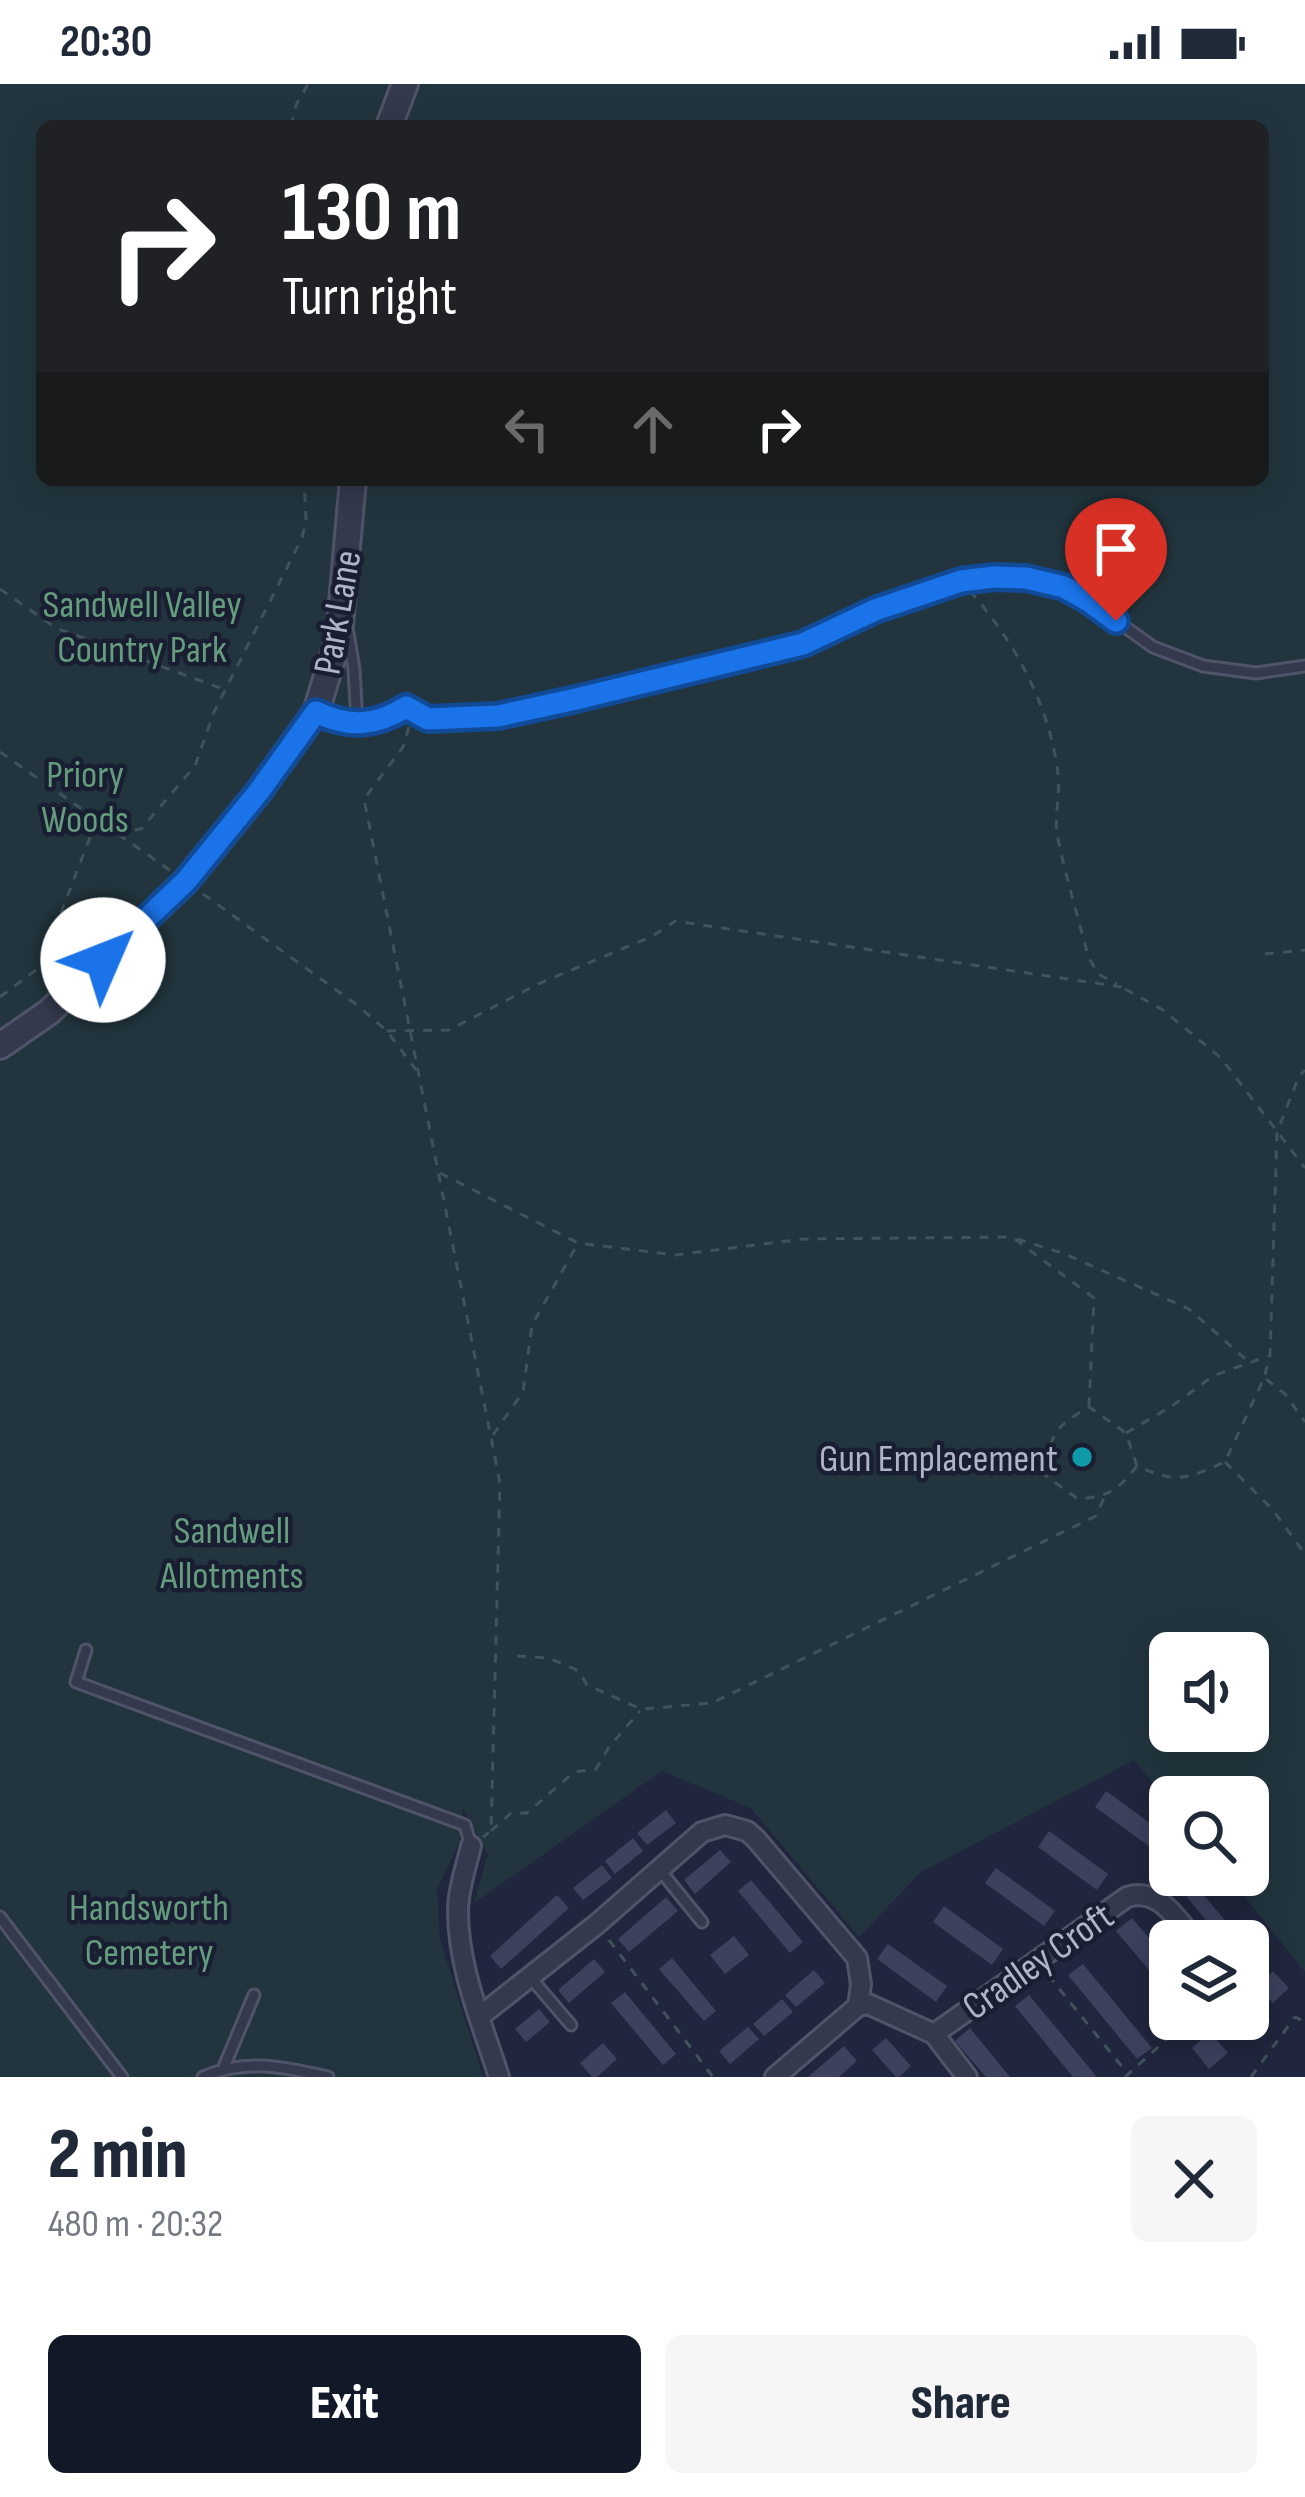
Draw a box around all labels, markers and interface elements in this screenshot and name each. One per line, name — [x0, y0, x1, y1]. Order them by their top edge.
text: 20:30 — [60, 15, 152, 70]
text: 130 m — [282, 163, 461, 264]
icon: right — [84, 168, 240, 324]
text: Turn right — [282, 265, 457, 330]
icon: left — [494, 396, 560, 462]
icon: ahead — [620, 396, 686, 462]
icon: right — [746, 396, 812, 462]
pin — [1065, 498, 1167, 621]
icon: arrive — [1083, 516, 1149, 582]
street label: Park Lane — [304, 547, 372, 678]
park label: Sandwell Valley Country Park — [42, 582, 242, 674]
park label: Priory Woods — [41, 752, 129, 844]
position arrow — [40, 897, 166, 1023]
place label: Gun Emplacement — [819, 1436, 1058, 1483]
marker: Gun Emplacement — [1069, 1444, 1095, 1470]
park label: Sandwell Allotments — [159, 1508, 304, 1600]
map controls — [1149, 1632, 1269, 2040]
button: sound — [1149, 1632, 1269, 1752]
button: search — [1149, 1776, 1269, 1896]
park label: Handsworth Cemetery — [69, 1885, 229, 1977]
street label: Cradley Croft — [954, 1893, 1123, 2031]
button: layers — [1149, 1920, 1269, 2040]
text: 2 min — [48, 2112, 188, 2199]
button: close — [1131, 2116, 1257, 2242]
text: 480 m · 20:32 — [48, 2201, 223, 2248]
button: Exit — [48, 2335, 641, 2473]
button: Share — [665, 2335, 1257, 2473]

